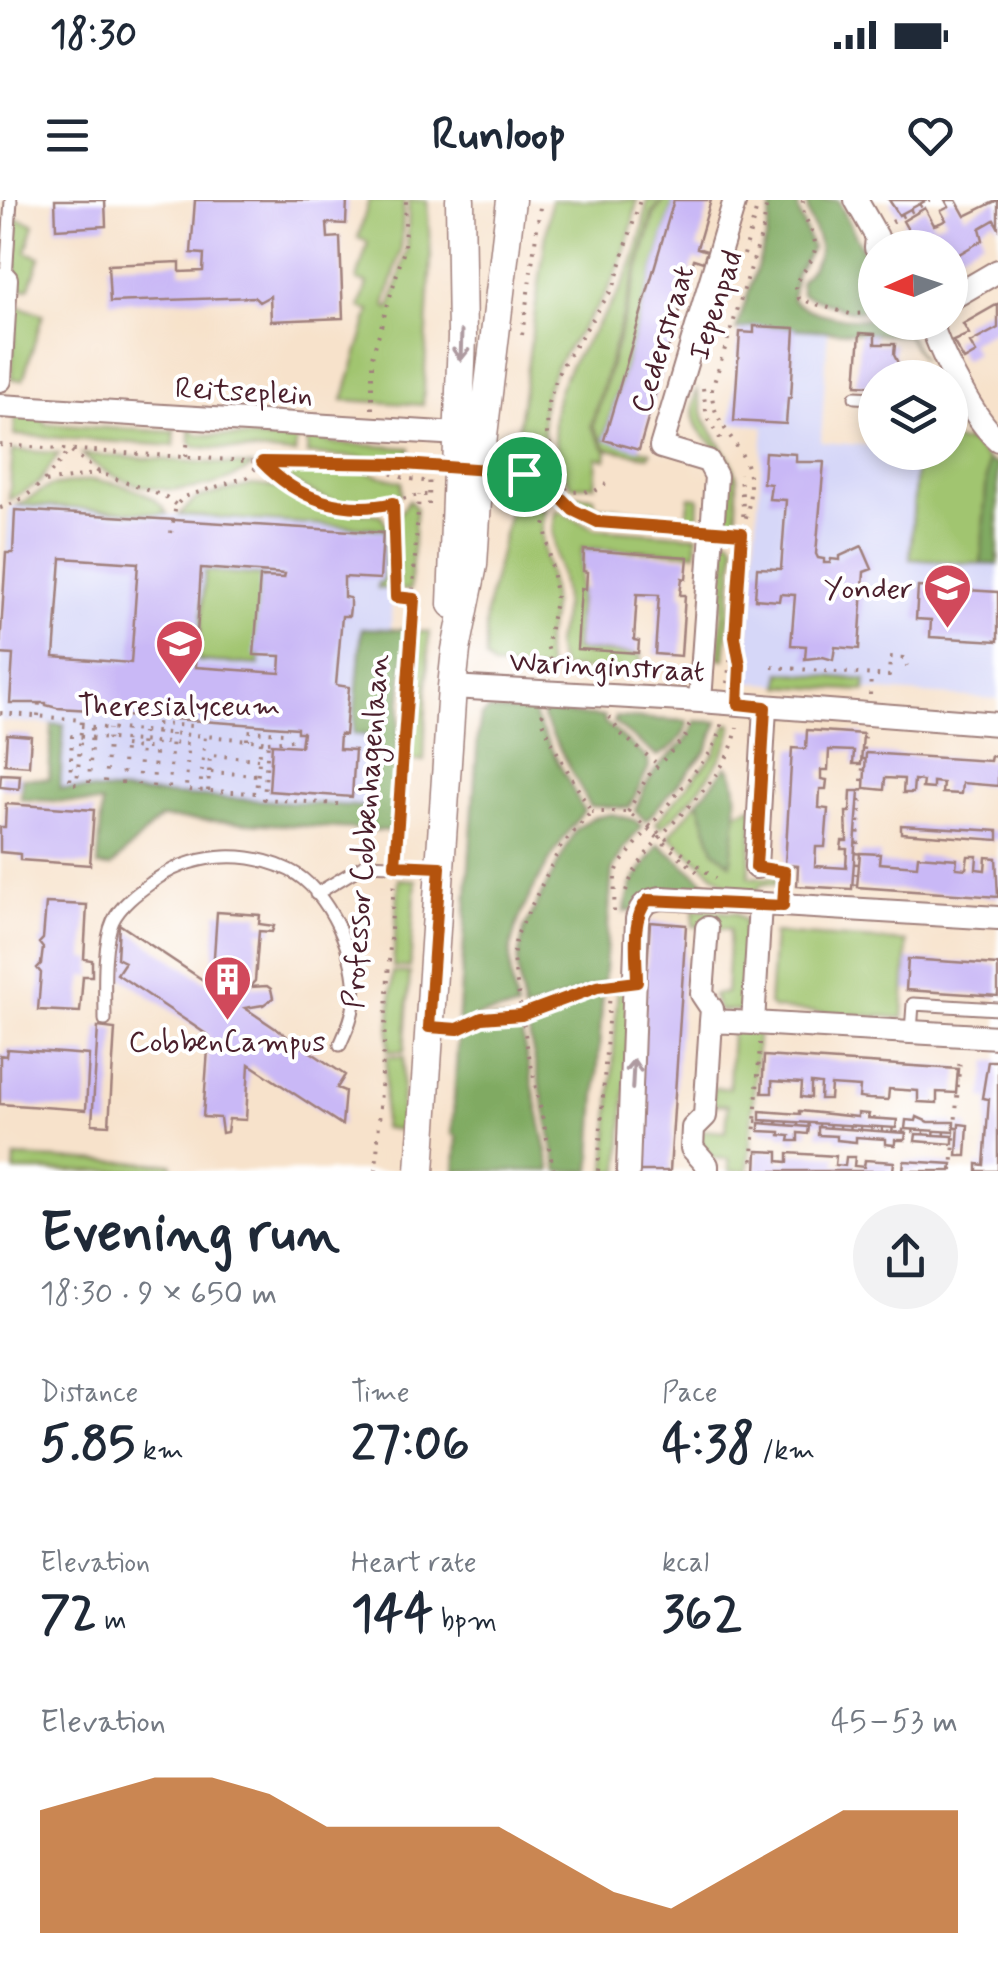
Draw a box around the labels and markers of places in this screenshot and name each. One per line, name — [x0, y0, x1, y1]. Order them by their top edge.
pin — [482, 432, 567, 517]
school or university icon: Yonder — [922, 562, 974, 630]
place label: Yonder — [824, 570, 913, 609]
school or university icon: Theresialyceum — [153, 618, 205, 686]
place label: Theresialyceum — [78, 687, 280, 726]
building icon: CobbenCampus — [201, 954, 253, 1022]
place label: CobbenCampus — [128, 1023, 326, 1062]

